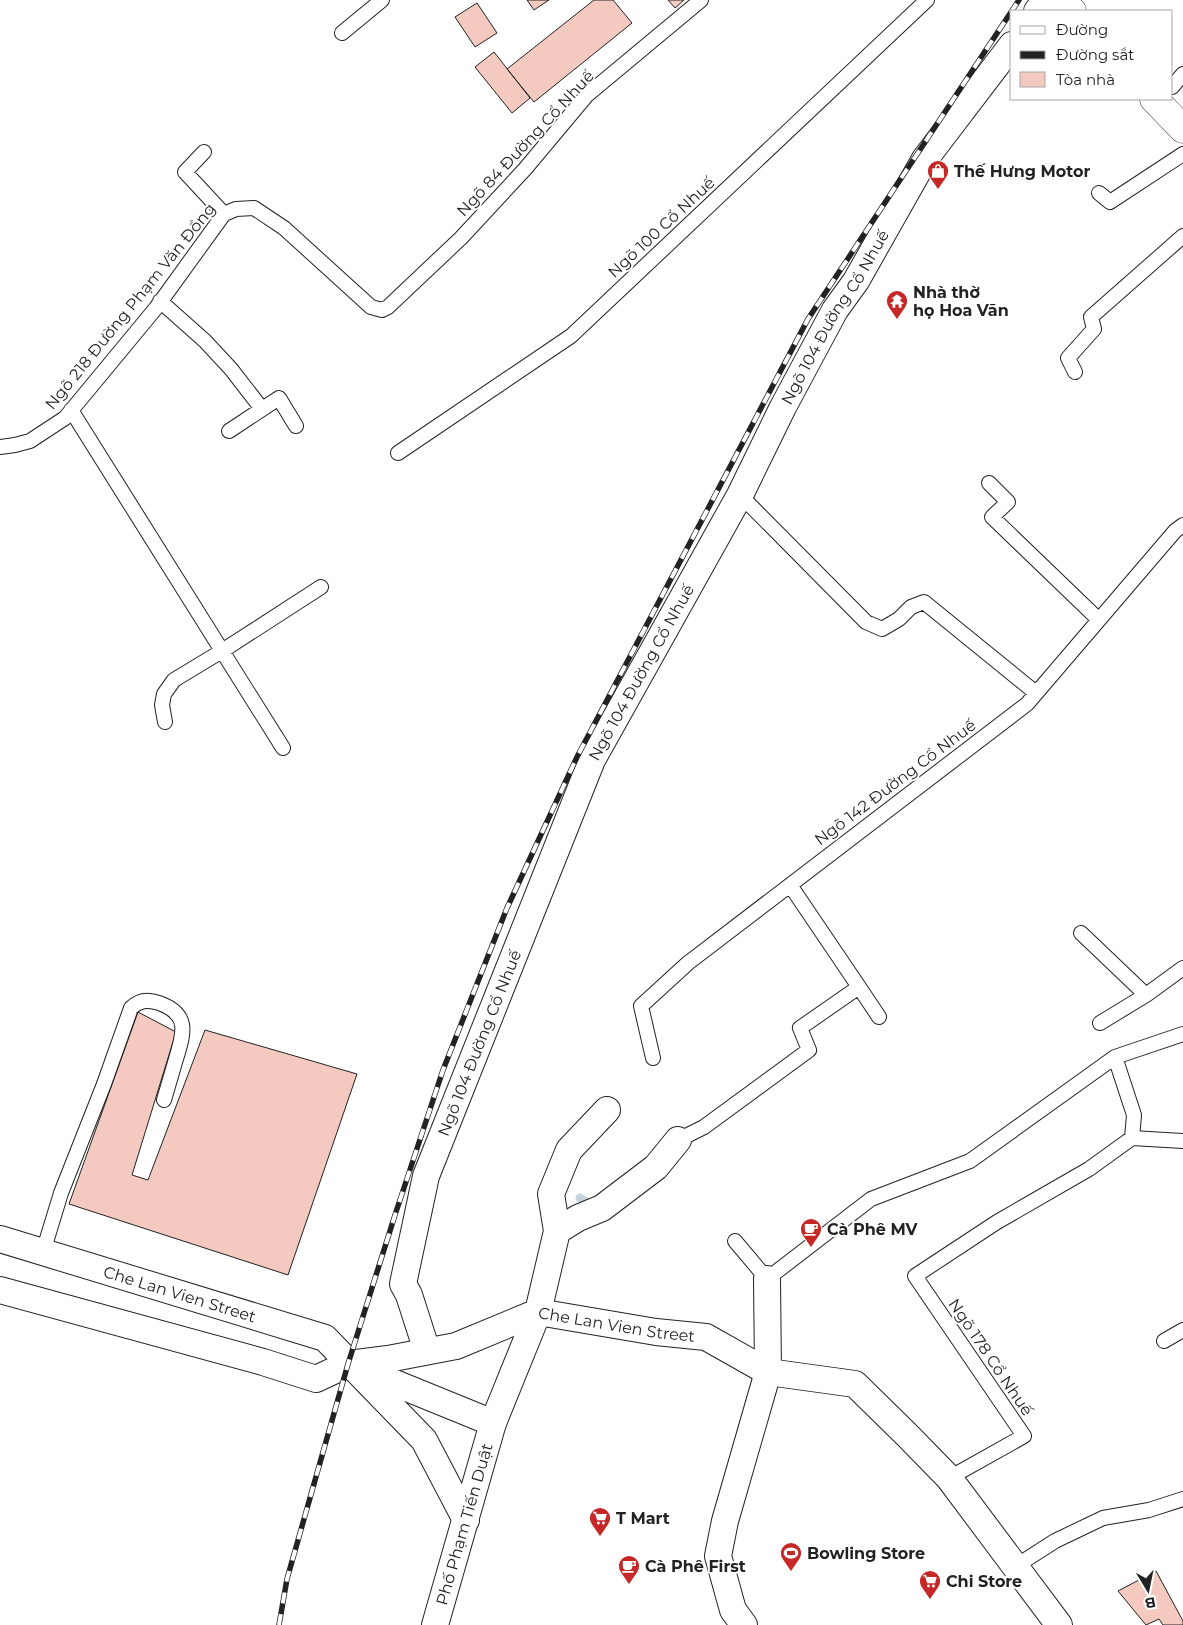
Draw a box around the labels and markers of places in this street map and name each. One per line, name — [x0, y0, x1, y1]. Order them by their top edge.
shop icon: Thế Hưng Motor — [926, 159, 950, 190]
place label: Thế Hưng Motor — [954, 162, 1090, 181]
place label: Nhà thờ họ Hoa Văn — [913, 283, 1009, 320]
temple icon: Nhà thờ họ Hoa Văn — [885, 289, 909, 320]
cafe icon: Cà Phê MV — [799, 1217, 823, 1248]
place label: Cà Phê MV — [827, 1220, 918, 1239]
supermarket icon: T Mart — [588, 1506, 612, 1537]
place label: T Mart — [616, 1509, 670, 1528]
sports icon: Bowling Store — [779, 1541, 803, 1572]
place label: Bowling Store — [807, 1544, 925, 1563]
cafe icon: Cà Phê First — [617, 1554, 641, 1585]
place label: Cà Phê First — [645, 1557, 746, 1576]
supermarket icon: Chi Store — [918, 1569, 942, 1600]
place label: Chi Store — [946, 1572, 1022, 1591]

